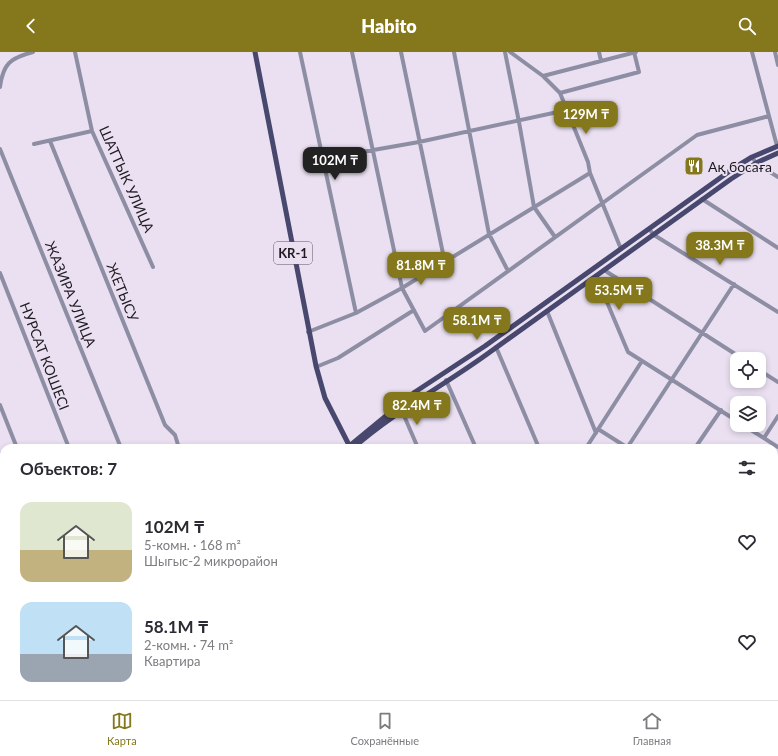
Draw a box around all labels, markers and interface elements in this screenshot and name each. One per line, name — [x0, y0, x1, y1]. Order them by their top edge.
icon: back — [20, 15, 42, 37]
text: Habito — [361, 15, 417, 37]
icon: search — [736, 15, 758, 37]
pin: 129M ₸ — [553, 101, 619, 135]
text: 129M ₸ — [563, 106, 609, 122]
street label: ШАТТЫК УЛИЦА — [96, 123, 158, 235]
pin: 102M ₸ — [302, 147, 368, 181]
text: 102M ₸ — [312, 152, 358, 168]
restaurant icon: Ақ босаға — [683, 155, 705, 177]
place label: Ақ босаға — [708, 158, 772, 175]
pin: 38.3M ₸ — [683, 232, 757, 266]
text: 38.3M ₸ — [695, 237, 745, 253]
street label: ЖАЗИРА УЛИЦА — [42, 239, 100, 350]
road number: KR-1 — [274, 242, 312, 264]
pin: 81.8M ₸ — [384, 252, 458, 286]
text: 81.8M ₸ — [396, 257, 446, 273]
street label: ЖЕТЫСУ — [104, 260, 143, 324]
pin: 53.5M ₸ — [582, 277, 656, 311]
text: 53.5M ₸ — [594, 282, 644, 298]
street label: НУРСАТ КОШЕСI — [17, 300, 73, 412]
pin: 58.1M ₸ — [440, 307, 514, 341]
text: 58.1M ₸ — [452, 312, 502, 328]
map controls — [730, 352, 766, 432]
button: locate — [730, 352, 766, 388]
pin: 82.4M ₸ — [380, 392, 454, 426]
button: layers — [730, 396, 766, 432]
text: 82.4M ₸ — [392, 397, 442, 413]
icon: filters — [736, 457, 758, 479]
text: Объектов: 7 — [20, 458, 117, 479]
text: 102M ₸ — [144, 516, 205, 537]
icon: home — [52, 518, 100, 566]
icon: heart — [736, 531, 758, 553]
text: 5-комн. · 168 m² — [144, 537, 241, 553]
text: Шыгыс-2 микрорайон — [144, 553, 278, 569]
text: 58.1M ₸ — [144, 616, 209, 637]
icon: home — [52, 618, 100, 666]
icon: heart — [736, 631, 758, 653]
text: 2-комн. · 74 m² — [144, 637, 233, 653]
text: Квартира — [144, 653, 200, 669]
tab: Карта — [107, 710, 137, 747]
tab: Сохранённые — [351, 710, 419, 747]
tab: Главная — [633, 710, 671, 747]

